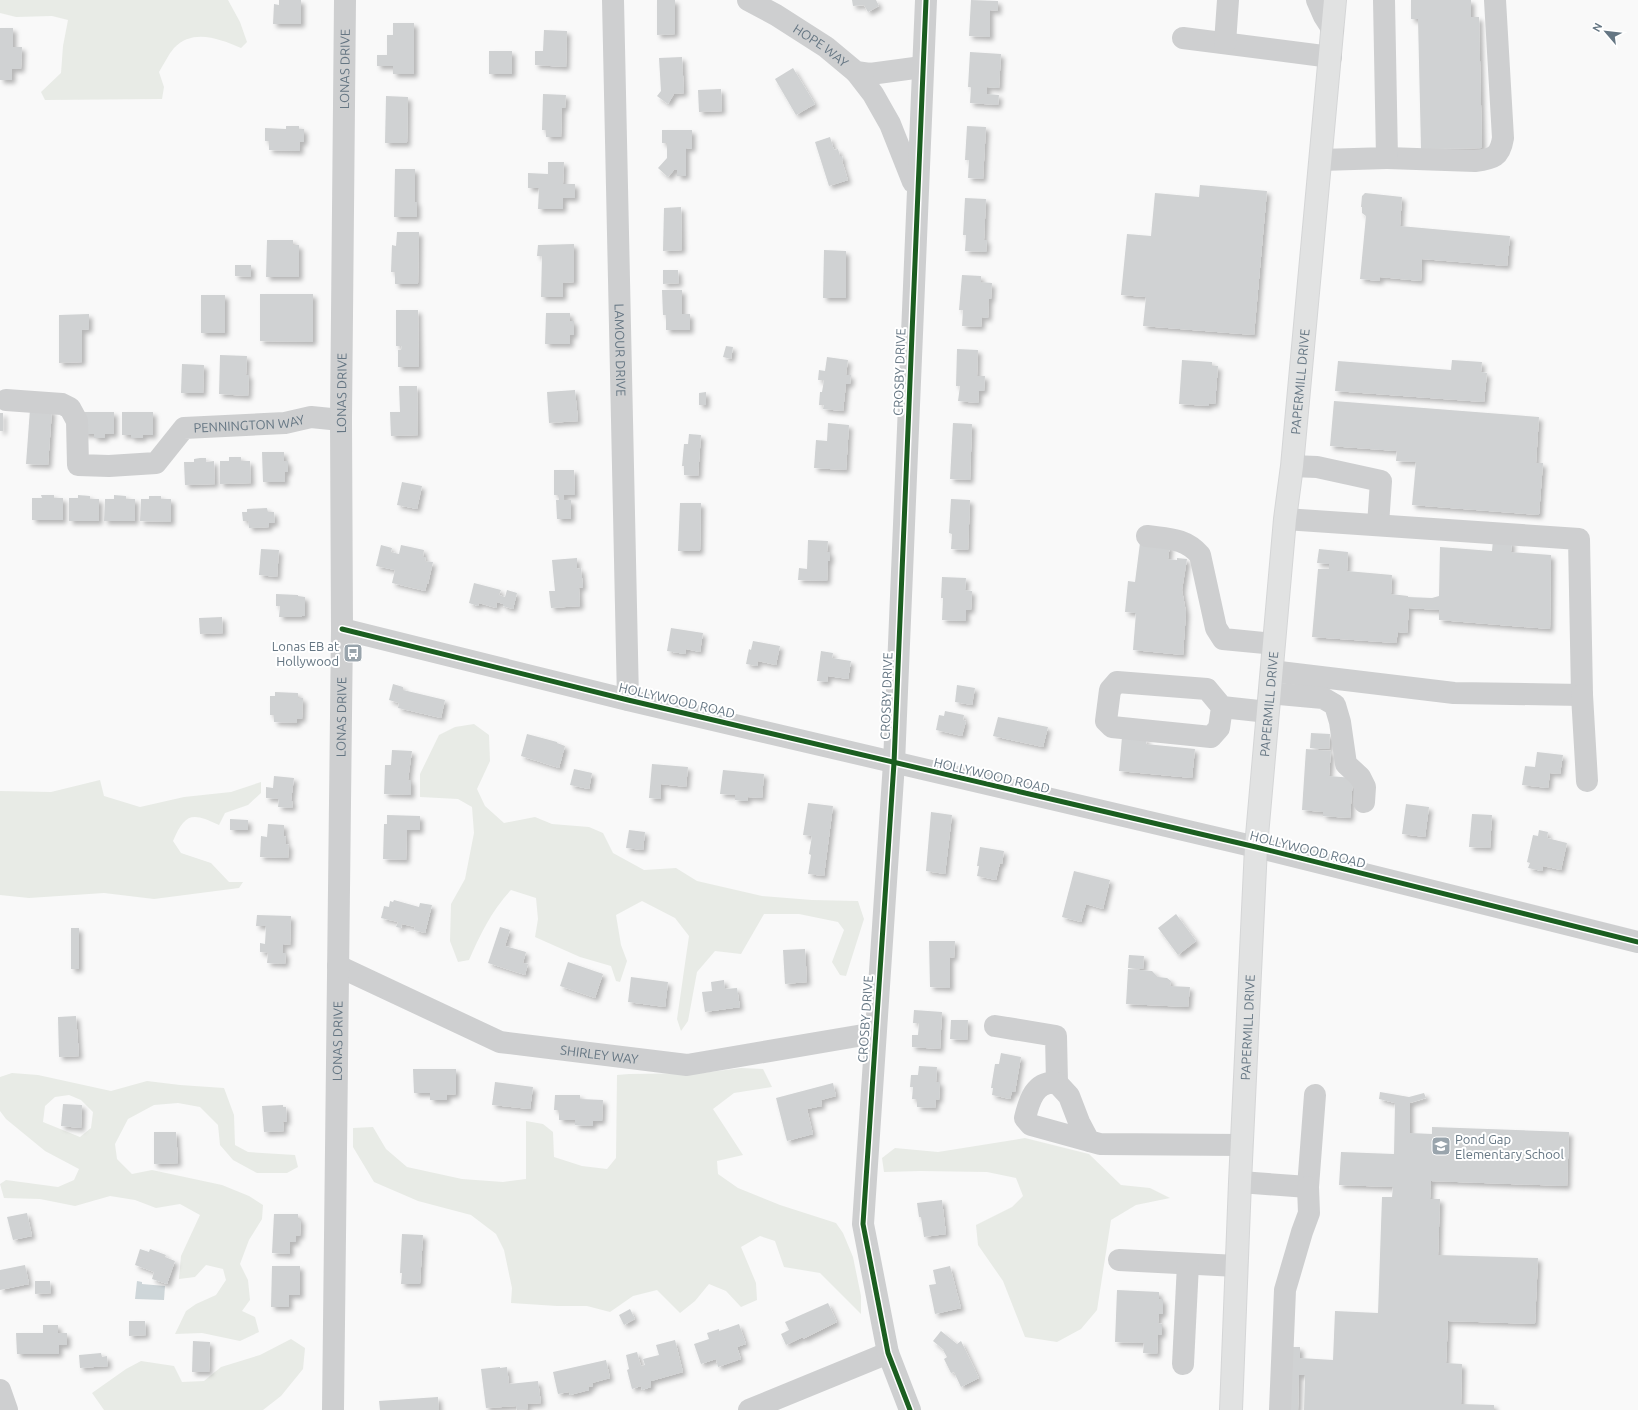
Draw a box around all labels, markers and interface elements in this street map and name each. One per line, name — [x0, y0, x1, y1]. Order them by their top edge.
north arrow — [1586, 12, 1626, 52]
street label: HOPE WAY — [791, 21, 852, 70]
text: N — [1590, 21, 1604, 34]
street label: LONAS DRIVE — [337, 29, 352, 109]
street label: LAMOUR DRIVE — [613, 303, 628, 397]
street label: CROSBY DRIVE — [890, 328, 908, 416]
street label: PAPERMILL DRIVE — [1288, 328, 1312, 435]
street label: LONAS DRIVE — [334, 353, 349, 433]
street label: PENNINGTON WAY — [193, 412, 306, 435]
place label: Lonas EB at Hollywood — [272, 639, 339, 668]
bus stop icon: Lonas EB at Hollywood — [342, 642, 364, 664]
street label: PAPERMILL DRIVE — [1257, 651, 1280, 758]
street label: CROSBY DRIVE — [877, 652, 895, 740]
street label: LONAS DRIVE — [334, 677, 348, 757]
street label: HOLLYWOOD ROAD — [617, 680, 737, 720]
street label: HOLLYWOOD ROAD — [932, 755, 1052, 795]
street label: HOLLYWOOD ROAD — [1249, 828, 1367, 870]
street label: PAPERMILL DRIVE — [1238, 974, 1257, 1081]
street label: CROSBY DRIVE — [855, 975, 875, 1063]
street label: LONAS DRIVE — [330, 1001, 345, 1081]
street label: SHIRLEY WAY — [559, 1042, 640, 1066]
place label: Pond Gap Elementary School — [1455, 1132, 1564, 1161]
school or university icon: Pond Gap Elementary School — [1430, 1135, 1452, 1157]

